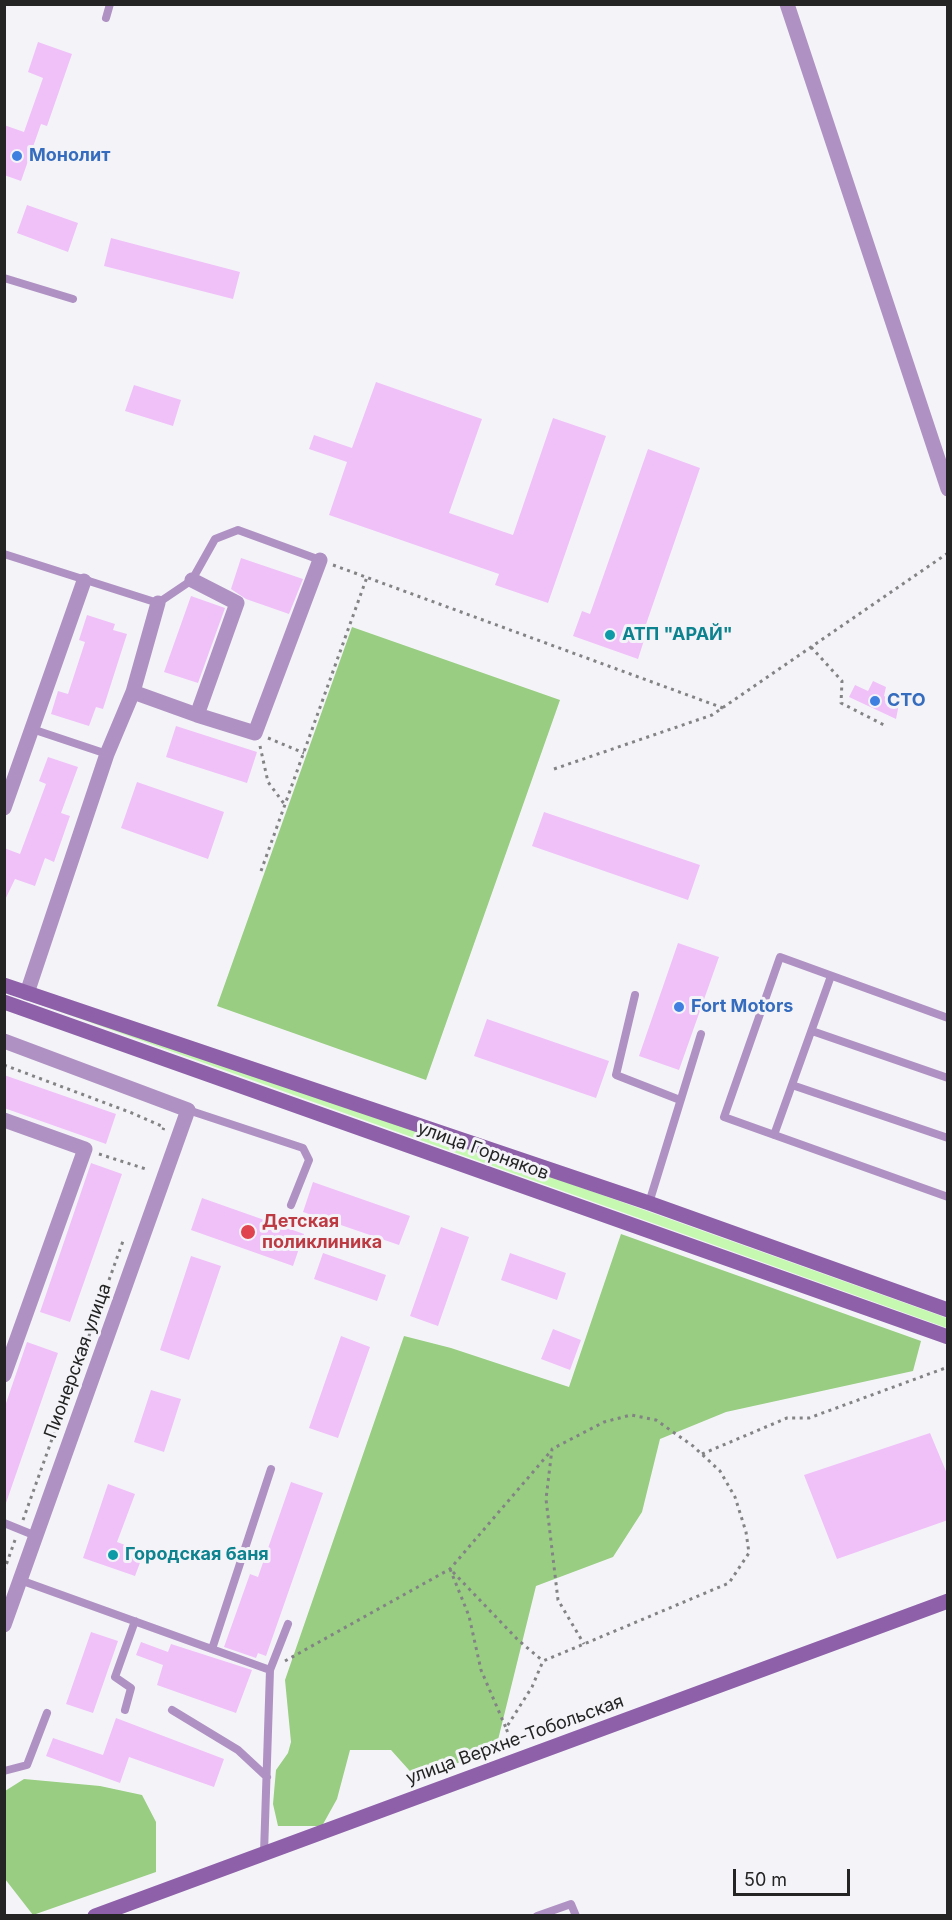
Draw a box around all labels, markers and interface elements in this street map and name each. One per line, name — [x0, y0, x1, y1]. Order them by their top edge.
place label: Монолит — [29, 145, 110, 167]
marker: Монолит — [10, 149, 24, 163]
place label: АТП "АРАЙ" — [622, 624, 733, 646]
marker: АТП "АРАЙ" — [603, 628, 617, 642]
place label: СТО — [887, 690, 926, 712]
marker: СТО — [868, 694, 882, 708]
place label: Fort Motors — [691, 996, 793, 1018]
marker: Fort Motors — [672, 1000, 686, 1014]
street label: улица Горняков — [414, 1117, 552, 1185]
place label: Детская поликлиника — [262, 1211, 382, 1254]
marker: Детская поликлиника — [239, 1223, 257, 1241]
street label: Пионерская улица — [40, 1281, 116, 1441]
place label: Городская баня — [125, 1544, 269, 1566]
marker: Городская баня — [106, 1548, 120, 1562]
street label: улица Верхне-Тобольская — [403, 1691, 627, 1789]
scale bar — [736, 1857, 853, 1895]
text: 50 m — [744, 1869, 787, 1890]

